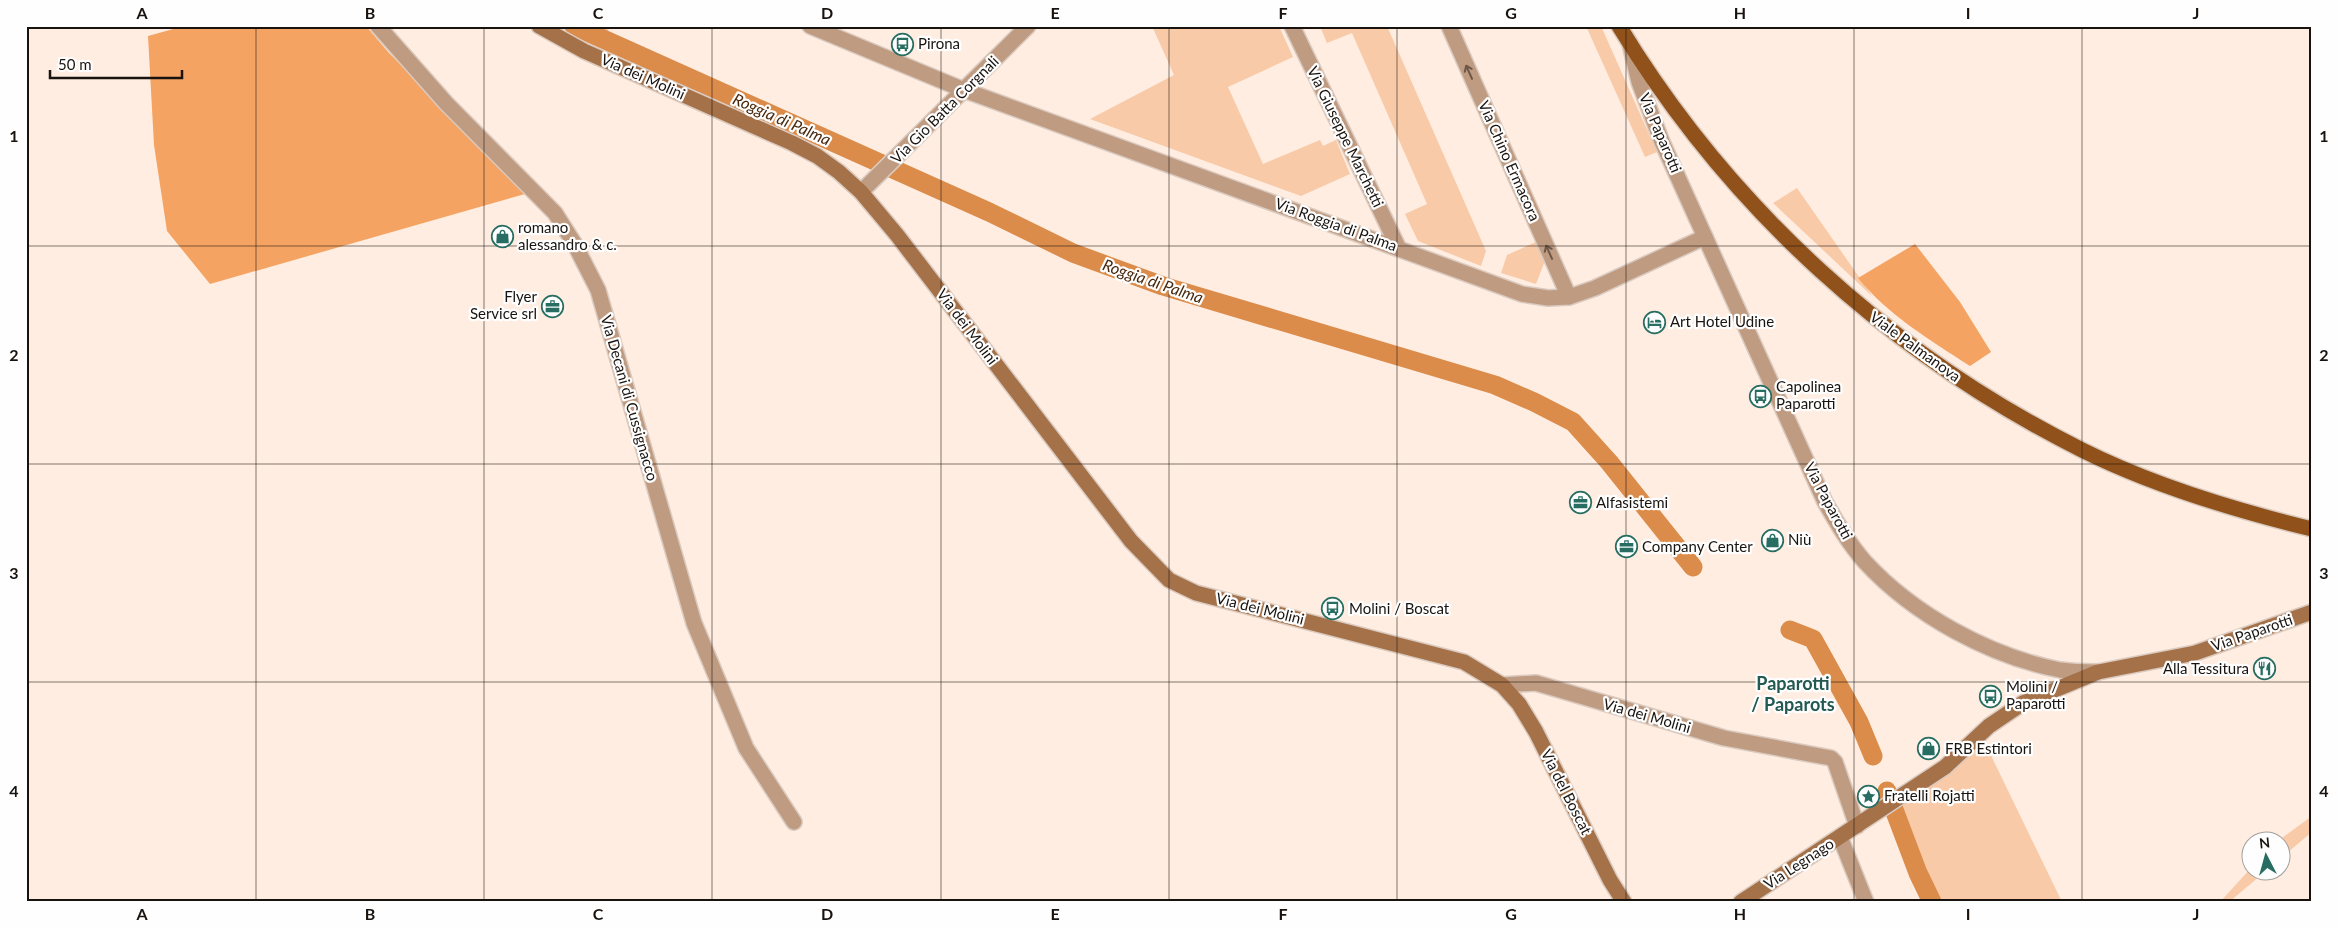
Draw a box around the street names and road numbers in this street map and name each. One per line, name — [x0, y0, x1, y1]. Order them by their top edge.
street label: Via dei Molini — [599, 50, 688, 103]
street label: Via Gio Batta Corgnali — [887, 52, 1002, 167]
street label: Via Giuseppe Marchetti — [1304, 63, 1388, 210]
street label: Via Paparotti — [1636, 90, 1686, 175]
street label: Via Chino Ermacora — [1475, 98, 1545, 224]
street label: Via Roggia di Palma — [1273, 194, 1400, 254]
street label: Via dei Molini — [933, 285, 1002, 368]
street label: Viale Palmanova — [1867, 307, 1964, 385]
street label: Via Decani di Cussignacco — [598, 313, 662, 483]
street label: Via Paparotti — [1801, 459, 1857, 542]
street label: Via dei Molini — [1214, 588, 1306, 628]
street label: Via Paparotti — [2209, 610, 2295, 654]
street label: Via dei Molini — [1601, 694, 1693, 736]
street label: Via del Boscat — [1538, 746, 1596, 838]
street label: Via Legnago — [1760, 834, 1837, 892]

